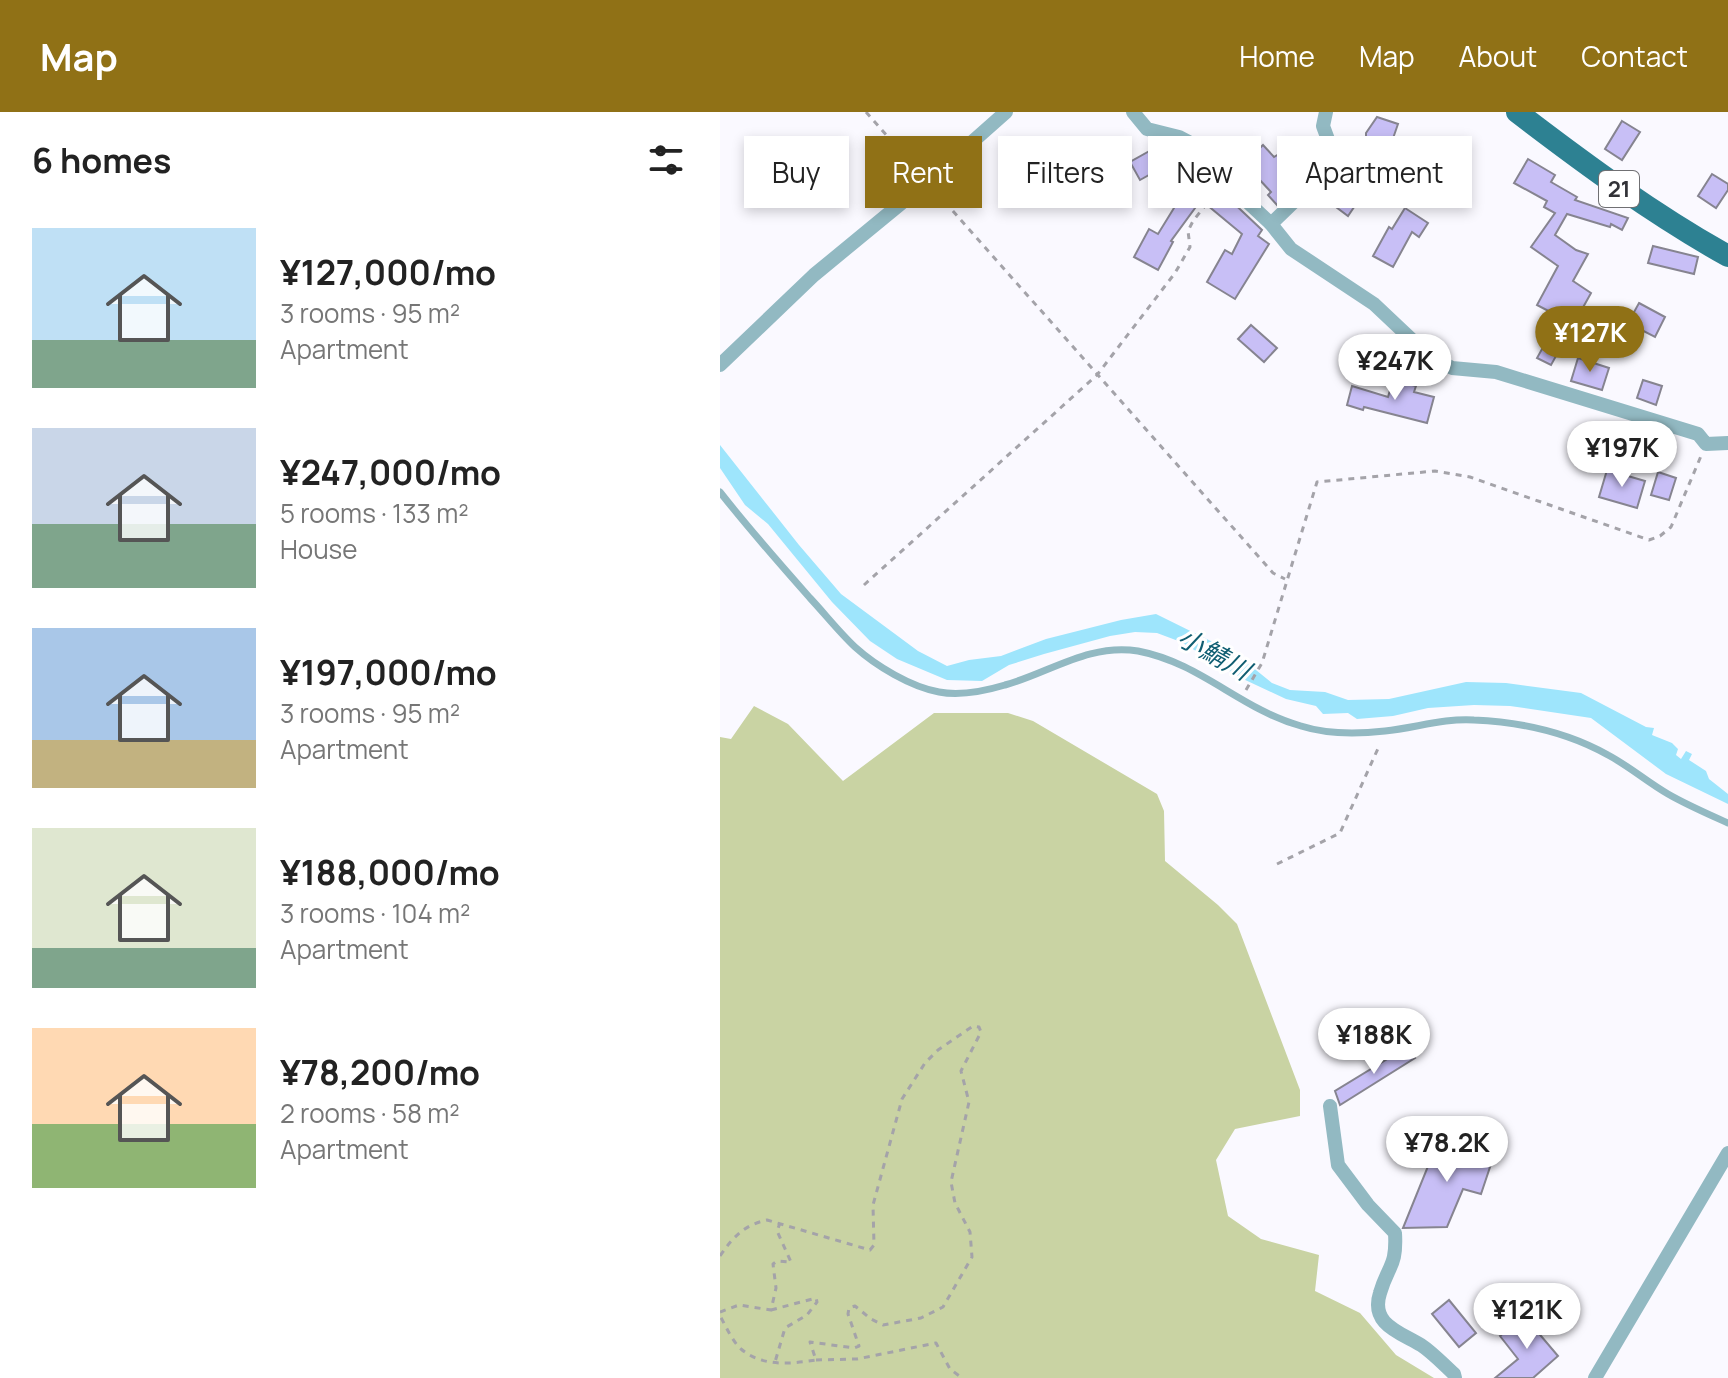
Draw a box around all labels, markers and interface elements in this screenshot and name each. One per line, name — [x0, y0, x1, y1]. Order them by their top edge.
text: Map — [40, 30, 118, 82]
text: Home — [1239, 37, 1315, 75]
text: Map — [1359, 37, 1415, 75]
text: About — [1459, 37, 1537, 75]
text: Contact — [1581, 37, 1688, 75]
chip: Buy — [744, 136, 849, 208]
chip: Rent — [865, 136, 982, 208]
chip: Filters — [998, 136, 1132, 208]
chip: New — [1148, 136, 1261, 208]
chip: Apartment — [1277, 136, 1472, 208]
text: 6 homes — [32, 137, 171, 183]
icon: filters — [644, 138, 688, 182]
road number: 21 — [1599, 171, 1639, 207]
text: ¥127,000/mo — [280, 249, 496, 295]
icon: home — [96, 260, 192, 356]
text: 3 rooms · 95 m² — [280, 295, 460, 331]
pin: ¥127K — [1534, 306, 1646, 374]
text: ¥127K — [1553, 314, 1627, 350]
text: Apartment — [280, 331, 409, 367]
pin: ¥247K — [1339, 334, 1451, 402]
text: ¥247K — [1356, 342, 1434, 378]
pin: ¥197K — [1566, 421, 1678, 489]
text: ¥197K — [1585, 429, 1659, 465]
text: ¥247,000/mo — [280, 449, 501, 495]
icon: home — [96, 460, 192, 556]
text: 5 rooms · 133 m² — [280, 495, 469, 531]
text: House — [280, 531, 357, 567]
water label: 小鯖川 — [1172, 618, 1260, 689]
text: ¥197,000/mo — [280, 649, 497, 695]
icon: home — [96, 660, 192, 756]
text: 3 rooms · 95 m² — [280, 695, 460, 731]
text: Apartment — [280, 731, 409, 767]
text: ¥188,000/mo — [280, 849, 500, 895]
icon: home — [96, 860, 192, 956]
text: 3 rooms · 104 m² — [280, 895, 470, 931]
text: Apartment — [280, 931, 409, 967]
pin: ¥188K — [1318, 1008, 1430, 1076]
text: ¥188K — [1336, 1016, 1412, 1052]
text: ¥78,200/mo — [280, 1049, 480, 1095]
icon: home — [96, 1060, 192, 1156]
text: 2 rooms · 58 m² — [280, 1095, 460, 1131]
pin: ¥78.2K — [1382, 1116, 1512, 1184]
text: ¥78.2K — [1404, 1124, 1490, 1160]
text: Apartment — [280, 1131, 409, 1167]
pin: ¥121K — [1471, 1283, 1583, 1351]
text: ¥121K — [1492, 1291, 1562, 1327]

